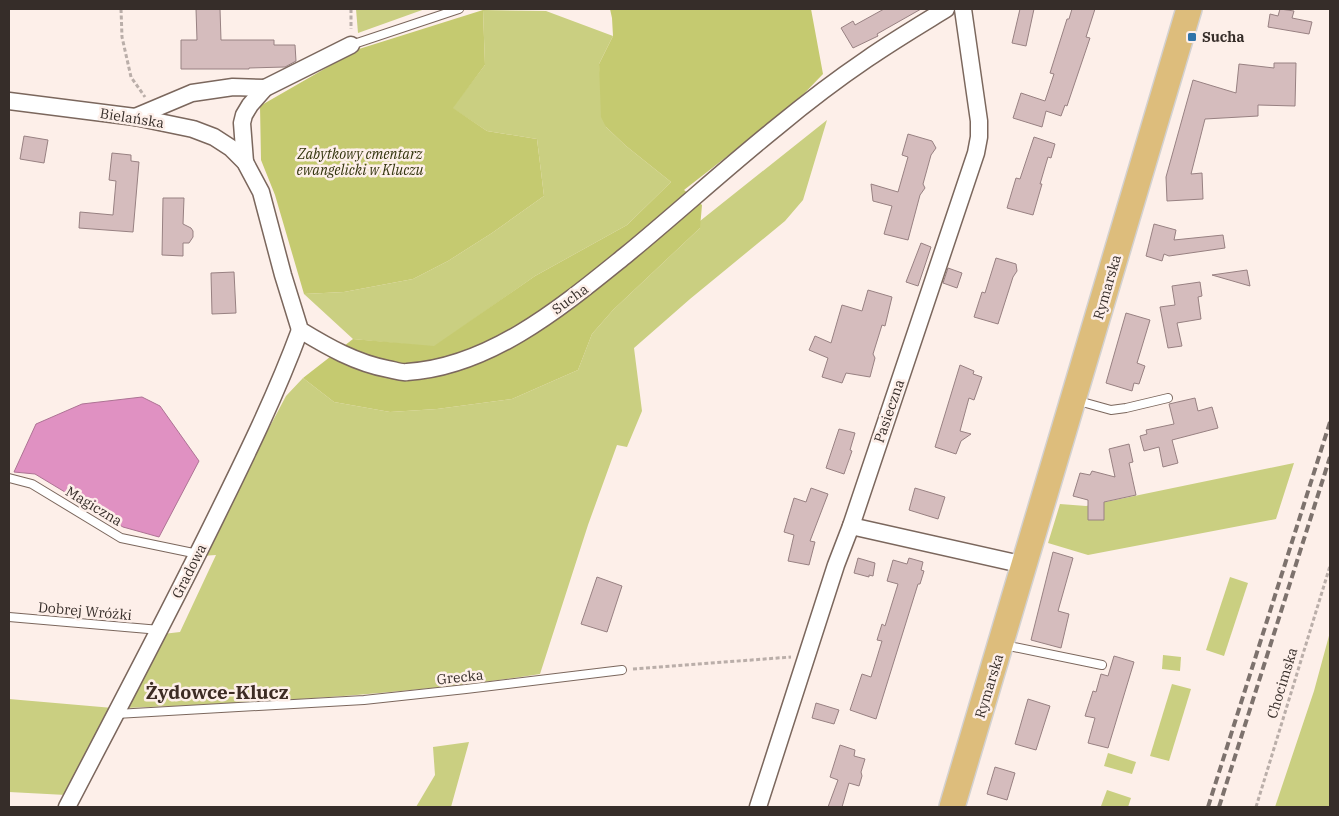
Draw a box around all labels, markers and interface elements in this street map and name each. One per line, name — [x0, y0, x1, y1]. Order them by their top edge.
place label: Sucha — [1202, 28, 1244, 46]
marker: Sucha — [1186, 31, 1198, 43]
street label: Bielańska — [99, 104, 166, 132]
park label: Zabytkowy cmentarz ewangelicki w Kluczu — [297, 145, 423, 179]
street label: Rymarska — [1089, 252, 1125, 322]
street label: Sucha — [548, 280, 592, 318]
street label: Pasieczna — [870, 377, 908, 445]
street label: Magiczna — [62, 482, 126, 530]
street label: Gradowa — [168, 540, 210, 601]
street label: Dobrej Wróżki — [37, 598, 133, 624]
street label: Chocimska — [1263, 645, 1301, 721]
street label: Rymarska — [971, 651, 1007, 721]
street label: Grecka — [436, 666, 485, 688]
district label: Żydowce-Klucz — [145, 680, 289, 704]

